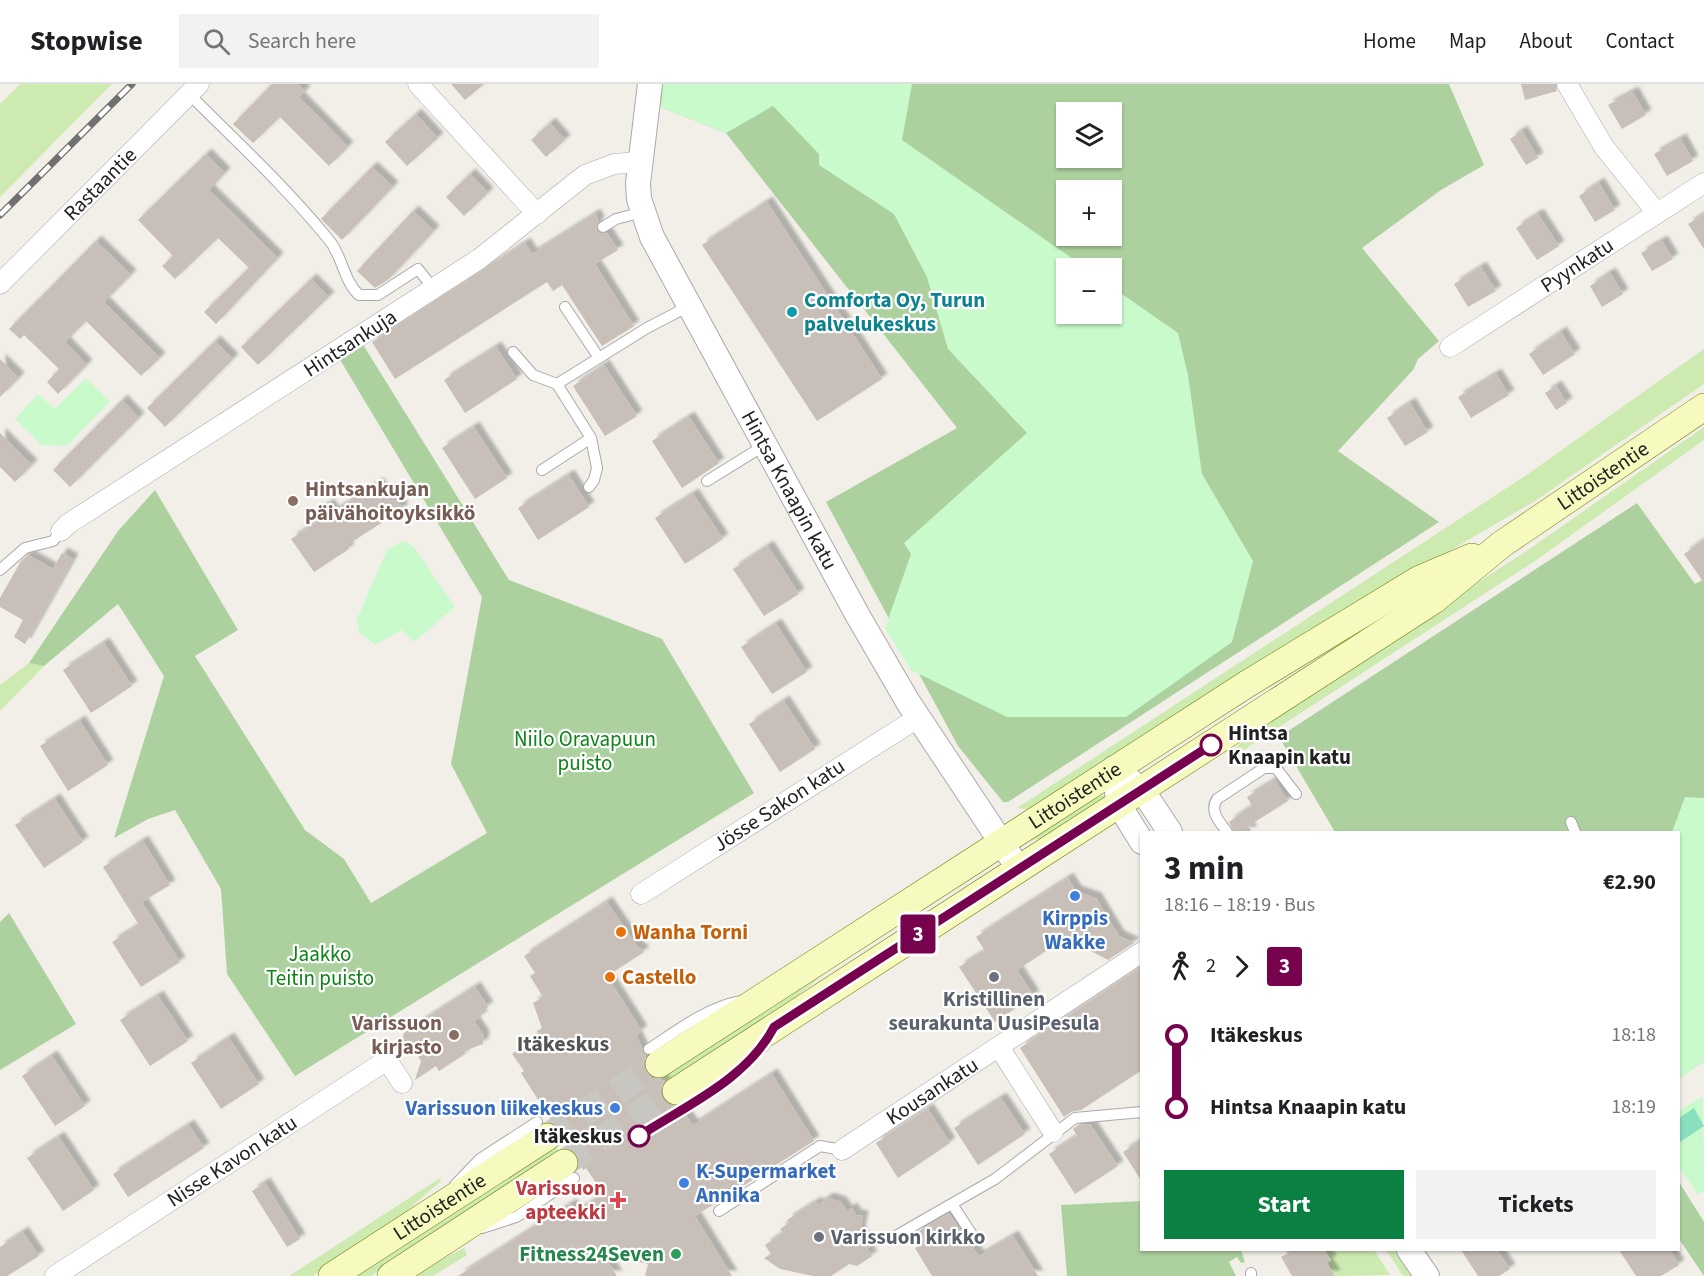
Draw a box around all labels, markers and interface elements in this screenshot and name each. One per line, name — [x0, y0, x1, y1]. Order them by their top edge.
search box — [179, 14, 599, 68]
text: Stopwise — [30, 21, 143, 61]
icon: search — [200, 25, 233, 58]
text: Search here — [248, 25, 356, 57]
text: Home — [1363, 26, 1416, 56]
text: Map — [1449, 26, 1487, 56]
text: About — [1520, 26, 1572, 56]
text: Contact — [1605, 26, 1674, 56]
map controls — [1056, 102, 1122, 324]
button: layers — [1056, 102, 1122, 168]
street label: Rastaantie — [57, 141, 143, 227]
button: + — [1056, 180, 1122, 246]
street label: Pyynkatu — [1534, 230, 1620, 300]
button: − — [1056, 258, 1122, 324]
place label: Comforta Oy, Turun palvelukeskus — [804, 285, 985, 339]
street label: Hintsankuja — [298, 302, 402, 384]
marker: Comforta Oy, Turun palvelukeskus — [785, 305, 799, 319]
street label: Hintsa Knaapin katu — [734, 405, 845, 575]
street label: Littoistentie — [1551, 434, 1655, 518]
place label: Hintsankujan päivähoitoyksikkö — [305, 474, 476, 528]
marker: Hintsankujan päivähoitoyksikkö — [286, 494, 300, 508]
place label: Hintsa Knaapin katu — [1228, 718, 1351, 772]
park label: Niilo Oravapuun puisto — [514, 724, 656, 778]
marker: Hintsa Knaapin katu — [1200, 734, 1222, 756]
street label: Jösse Sakon katu — [707, 751, 851, 859]
street label: Littoistentie — [1022, 754, 1127, 836]
text: 3 min — [1164, 845, 1244, 892]
text: €2.90 — [1603, 866, 1656, 898]
marker: Kirppis Wakke — [1068, 889, 1082, 903]
text: 18:16 – 18:19 · Bus — [1164, 891, 1315, 919]
place label: Kirppis Wakke — [1042, 903, 1108, 957]
line badge: 3 — [898, 914, 938, 954]
place label: Wanha Torni — [633, 917, 748, 947]
text: 3 — [912, 919, 924, 949]
marker: Wanha Torni — [614, 925, 628, 939]
park label: Jaakko Teitin puisto — [266, 939, 374, 993]
icon: walk — [1164, 950, 1197, 983]
icon: forward — [1225, 950, 1258, 983]
text: 3 — [1279, 951, 1290, 981]
text: 2 — [1206, 952, 1216, 980]
place label: Castello — [622, 962, 696, 992]
marker: Castello — [603, 970, 617, 984]
marker: Kristillinen seurakunta UusiPesula — [987, 970, 1001, 984]
place label: Kristillinen seurakunta UusiPesula — [888, 984, 1100, 1038]
place label: Varissuon kirjasto — [351, 1008, 442, 1062]
text: Itäkeskus — [1210, 1019, 1303, 1051]
text: 18:18 — [1611, 1021, 1656, 1049]
marker: Varissuon kirjasto — [447, 1028, 461, 1042]
district label: Itäkeskus — [517, 1028, 610, 1060]
street label: Kousankatu — [880, 1050, 984, 1132]
text: Hintsa Knaapin katu — [1210, 1091, 1406, 1123]
place label: Varissuon liikekeskus — [405, 1093, 603, 1123]
text: 18:19 — [1611, 1093, 1656, 1121]
marker: Varissuon liikekeskus — [608, 1101, 622, 1115]
street label: Nisse Kavon katu — [161, 1108, 303, 1214]
place label: Itäkeskus — [534, 1121, 622, 1151]
marker: Itäkeskus — [628, 1125, 650, 1147]
place label: K-Supermarket Annika — [695, 1156, 836, 1210]
street label: Littoistentie — [387, 1165, 492, 1248]
button: Start — [1164, 1170, 1404, 1239]
button: Tickets — [1416, 1170, 1656, 1239]
place label: Varissuon apteekki — [515, 1173, 606, 1227]
marker: K-Supermarket Annika — [677, 1176, 691, 1190]
marker: Varissuon apteekki — [611, 1193, 625, 1207]
place label: Varissuon kirkko — [830, 1222, 985, 1252]
marker: Varissuon kirkko — [812, 1230, 826, 1244]
place label: Fitness24Seven — [519, 1239, 664, 1269]
marker: Fitness24Seven — [669, 1247, 683, 1261]

